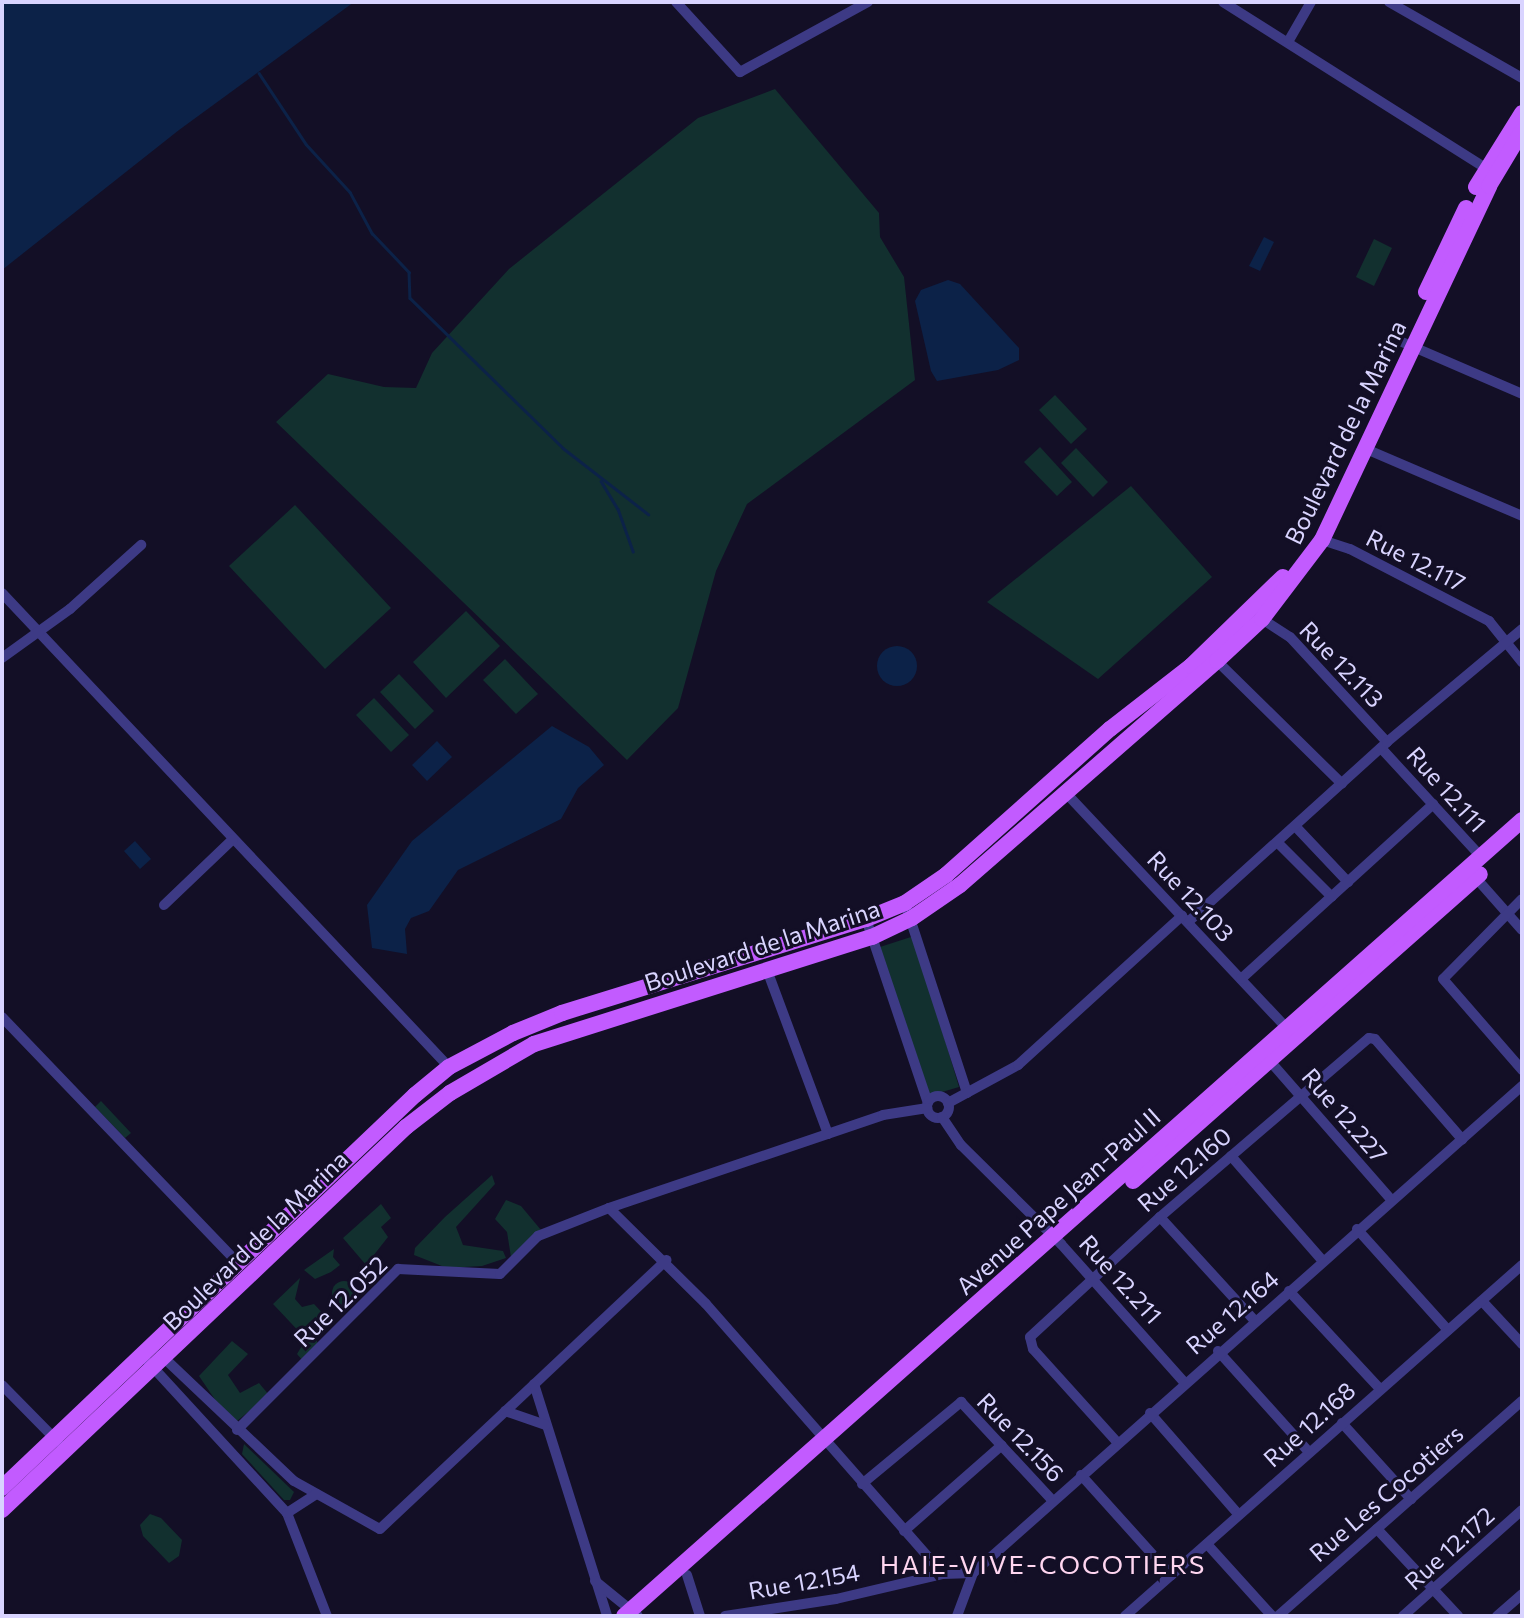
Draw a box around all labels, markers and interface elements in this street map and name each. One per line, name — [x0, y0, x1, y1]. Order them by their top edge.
street label: Boulevard de la Marina — [1278, 315, 1412, 549]
street label: Rue 12.117 — [1362, 523, 1470, 597]
street label: Rue 12.113 — [1294, 615, 1390, 713]
street label: Rue 12.111 — [1401, 740, 1493, 838]
street label: Rue 12.103 — [1142, 845, 1240, 947]
street label: Boulevard de la Marina — [641, 893, 883, 997]
street label: Rue 12.227 — [1296, 1062, 1394, 1168]
street label: Avenue Pape Jean-Paul II — [950, 1102, 1166, 1300]
street label: Rue 12.160 — [1131, 1121, 1237, 1217]
street label: Boulevard de la Marina — [157, 1144, 353, 1336]
street label: Rue 12.211 — [1074, 1229, 1168, 1329]
street label: Rue 12.052 — [287, 1250, 393, 1352]
street label: Rue 12.164 — [1180, 1264, 1284, 1360]
street label: Rue 12.168 — [1257, 1375, 1361, 1473]
street label: Rue 12.156 — [972, 1386, 1070, 1488]
street label: Rue Les Cocotiers — [1303, 1418, 1469, 1568]
street label: Rue 12.172 — [1398, 1500, 1500, 1596]
district label: HAIE-VIVE-COCOTIERS — [882, 1548, 1204, 1580]
street label: Rue 12.154 — [746, 1557, 862, 1605]

